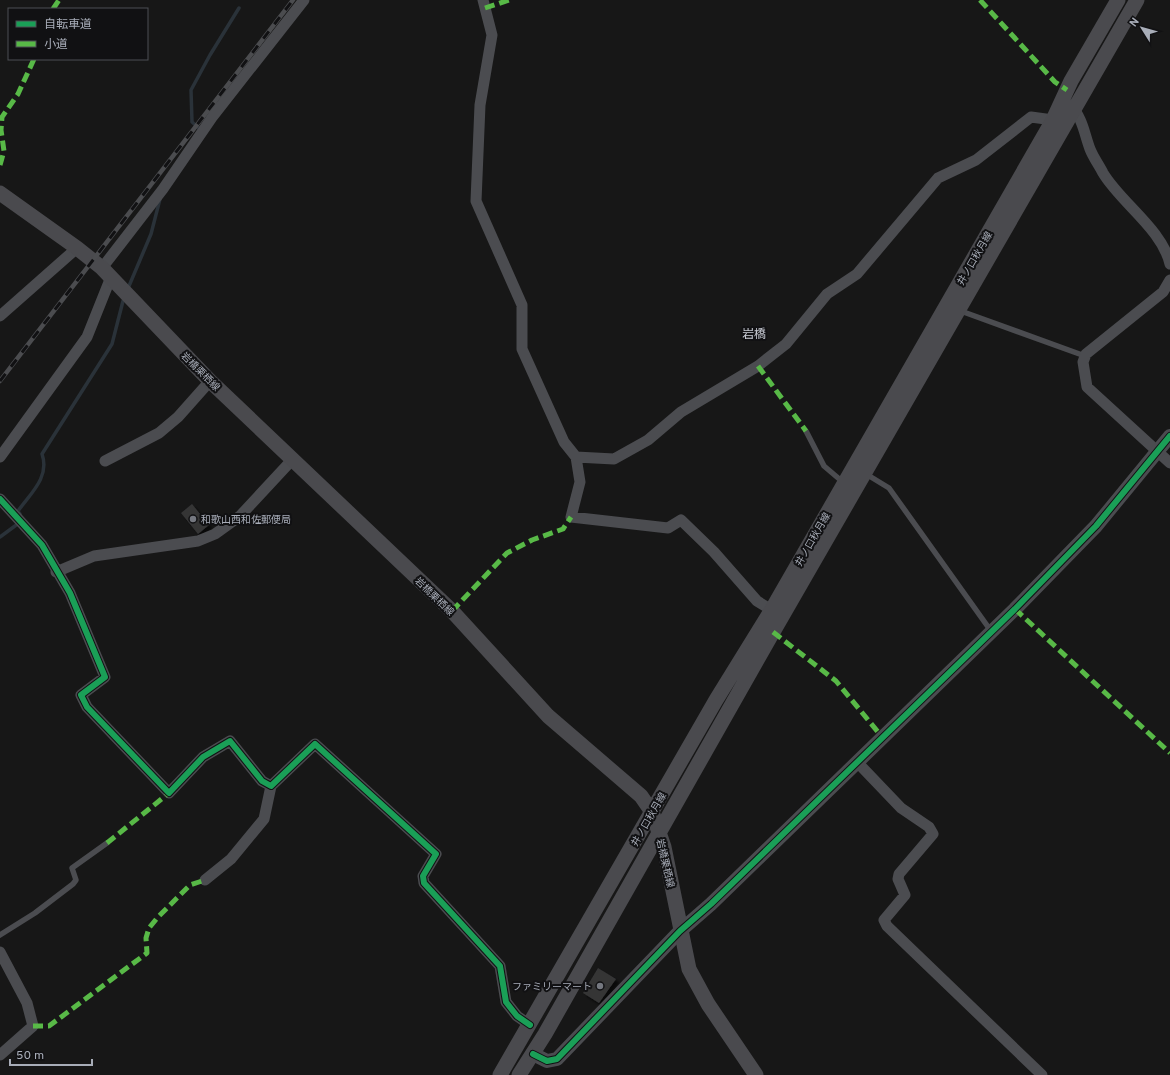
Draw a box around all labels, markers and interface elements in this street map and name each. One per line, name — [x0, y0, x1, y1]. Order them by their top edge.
legend — [8, 8, 148, 60]
north arrow — [1122, 8, 1162, 48]
text: N — [1127, 15, 1143, 30]
text: 自転車道 — [44, 17, 92, 33]
text: 小道 — [44, 37, 68, 53]
street label: 井ノ口秋月線 — [955, 230, 996, 288]
district label: 岩橋 — [742, 327, 766, 343]
street label: 岩橋栗栖線 — [178, 350, 222, 394]
street label: 井ノ口秋月線 — [793, 511, 834, 569]
marker: 和歌山西和佐郵便局 — [188, 514, 198, 524]
place label: 和歌山西和佐郵便局 — [201, 514, 291, 527]
street label: 岩橋栗栖線 — [411, 575, 456, 619]
street label: 井ノ口秋月線 — [629, 791, 670, 849]
street label: 岩橋栗栖線 — [653, 838, 676, 889]
place label: ファミリーマート — [512, 981, 592, 994]
marker: ファミリーマート — [595, 981, 605, 991]
scale bar — [10, 1041, 92, 1067]
text: 50 m — [16, 1048, 44, 1064]

